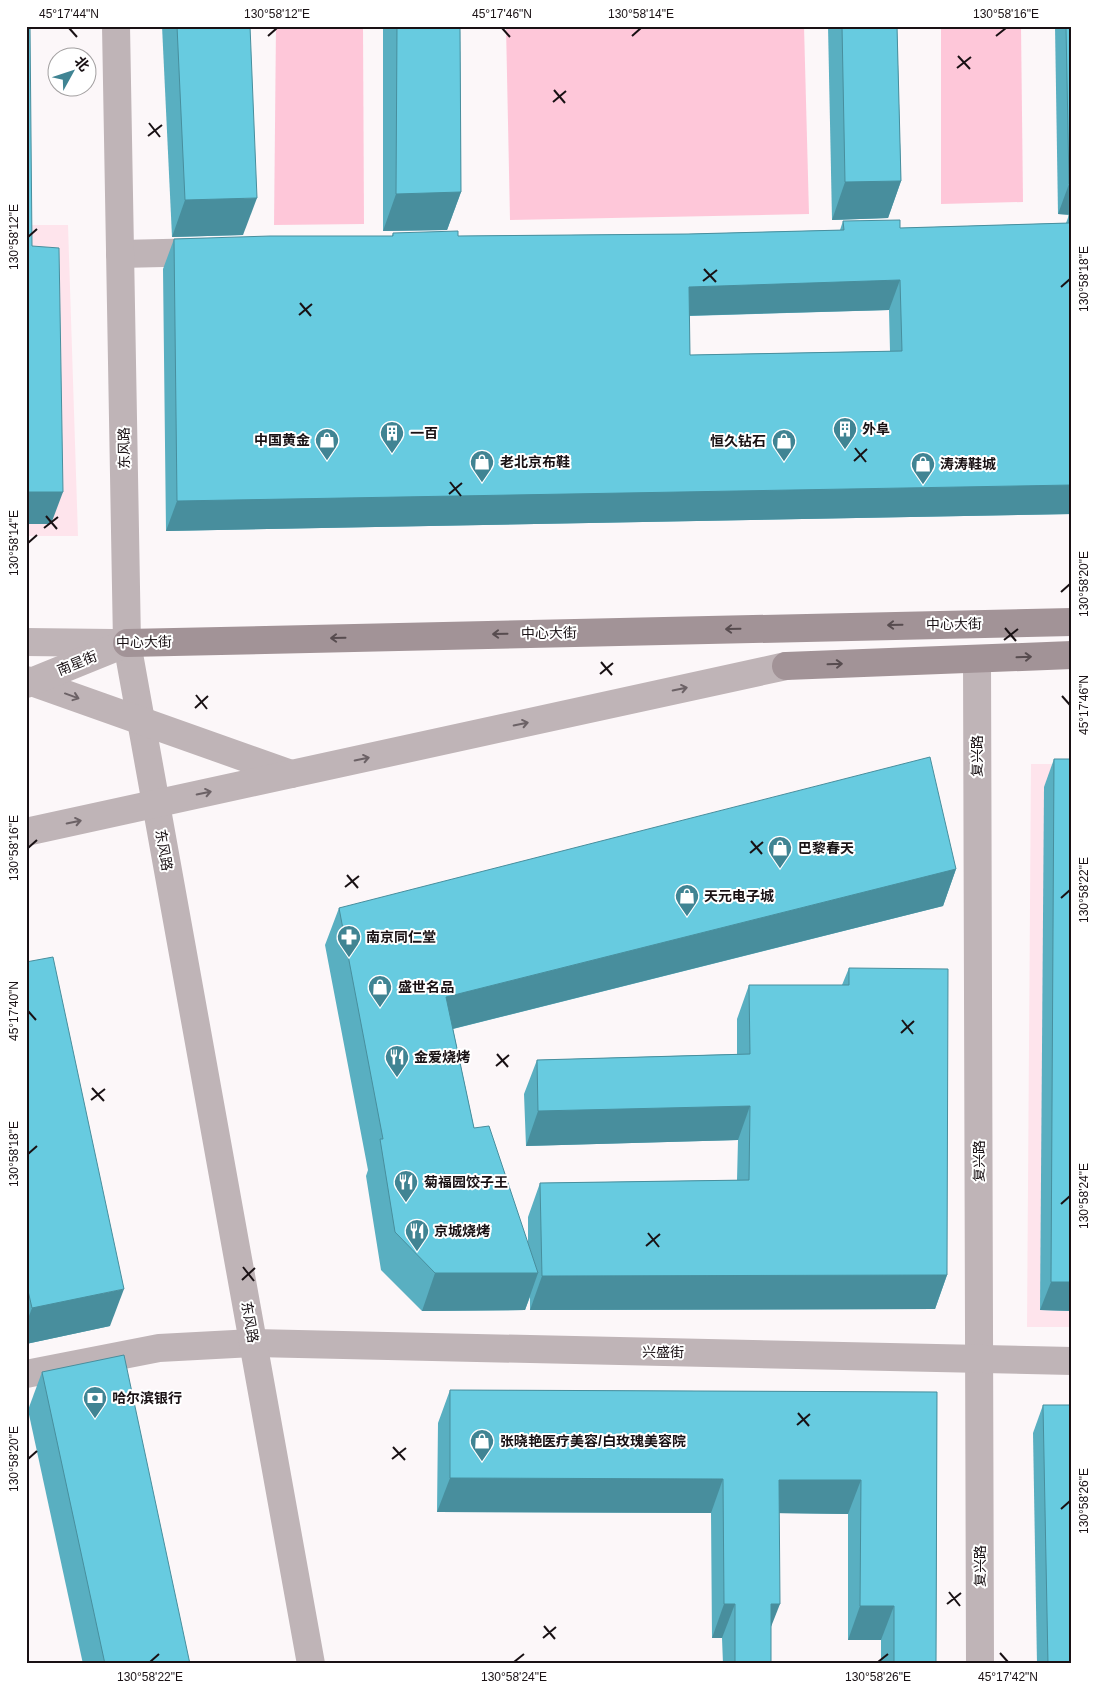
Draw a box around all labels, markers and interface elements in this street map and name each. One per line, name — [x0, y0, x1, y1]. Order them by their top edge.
text: 45°17'44"N — [39, 7, 99, 21]
text: 130°58'12"E — [244, 7, 310, 21]
text: 45°17'46"N — [472, 7, 532, 21]
text: 130°58'14"E — [608, 7, 674, 21]
text: 130°58'16"E — [973, 7, 1039, 21]
north arrow — [48, 48, 98, 98]
text: 北 — [71, 53, 93, 74]
text: 130°58'12"E — [7, 204, 21, 270]
text: 130°58'18"E — [1077, 246, 1091, 312]
building icon: 外阜 — [832, 416, 858, 450]
building icon: 一百 — [379, 420, 405, 454]
place label: 外阜 — [862, 421, 890, 437]
place label: 一百 — [410, 425, 438, 441]
street label: 东风路 — [116, 427, 132, 469]
shop icon: 中国黄金 — [314, 427, 340, 461]
shop icon: 恒久钻石 — [771, 428, 797, 462]
place label: 中国黄金 — [254, 432, 310, 448]
place label: 恒久钻石 — [710, 433, 766, 449]
shop icon: 老北京布鞋 — [469, 449, 495, 483]
shop icon: 涛涛鞋城 — [910, 451, 936, 485]
place label: 老北京布鞋 — [500, 454, 570, 470]
place label: 涛涛鞋城 — [940, 456, 996, 472]
text: 130°58'14"E — [7, 510, 21, 576]
text: 130°58'20"E — [1077, 551, 1091, 617]
street label: 中心大街 — [926, 616, 982, 632]
one-way arrow — [888, 621, 904, 630]
one-way arrow — [725, 624, 742, 634]
street label: 中心大街 — [521, 625, 577, 641]
one-way arrow — [493, 630, 509, 639]
one-way arrow — [330, 633, 346, 643]
street label: 中心大街 — [116, 634, 172, 650]
street label: 南星街 — [55, 648, 99, 678]
one-way arrow — [1016, 652, 1032, 662]
one-way arrow — [826, 659, 843, 669]
text: 45°17'46"N — [1077, 675, 1091, 735]
one-way arrow — [671, 684, 687, 693]
one-way arrow — [64, 692, 80, 701]
one-way arrow — [513, 719, 529, 728]
street label: 复兴路 — [969, 735, 985, 777]
one-way arrow — [354, 753, 370, 763]
one-way arrow — [195, 788, 211, 797]
text: 130°58'16"E — [7, 815, 21, 881]
one-way arrow — [65, 817, 81, 826]
street label: 东风路 — [152, 828, 176, 872]
shop icon: 巴黎春天 — [767, 835, 793, 869]
place label: 巴黎春天 — [798, 840, 854, 856]
text: 130°58'22"E — [1077, 857, 1091, 923]
shop icon: 天元电子城 — [674, 883, 700, 917]
place label: 天元电子城 — [704, 888, 774, 904]
pharmacy icon: 南京同仁堂 — [336, 924, 362, 958]
place label: 南京同仁堂 — [366, 929, 436, 945]
shop icon: 盛世名品 — [367, 974, 393, 1008]
place label: 盛世名品 — [398, 979, 454, 995]
text: 45°17'40"N — [7, 981, 21, 1041]
restaurant icon: 金爱烧烤 — [384, 1044, 410, 1078]
place label: 金爱烧烤 — [414, 1049, 470, 1065]
text: 130°58'18"E — [7, 1121, 21, 1187]
street label: 复兴路 — [971, 1140, 987, 1182]
text: 130°58'24"E — [1077, 1163, 1091, 1229]
restaurant icon: 菊福园饺子王 — [393, 1169, 419, 1203]
place label: 菊福园饺子王 — [424, 1174, 508, 1190]
restaurant icon: 京城烧烤 — [404, 1218, 430, 1252]
place label: 京城烧烤 — [434, 1223, 490, 1239]
street label: 东风路 — [238, 1300, 262, 1344]
street label: 兴盛街 — [642, 1344, 684, 1360]
bank icon: 哈尔滨银行 — [82, 1385, 108, 1419]
place label: 哈尔滨银行 — [112, 1390, 182, 1406]
text: 130°58'20"E — [7, 1426, 21, 1492]
shop icon: 张晓艳医疗美容/白玫瑰美容院 — [469, 1428, 495, 1462]
place label: 张晓艳医疗美容/白玫瑰美容院 — [500, 1433, 686, 1449]
text: 130°58'26"E — [1077, 1468, 1091, 1534]
street label: 复兴路 — [972, 1545, 988, 1587]
text: 130°58'22"E — [117, 1670, 183, 1684]
text: 130°58'24"E — [481, 1670, 547, 1684]
text: 130°58'26"E — [845, 1670, 911, 1684]
text: 45°17'42"N — [978, 1670, 1038, 1684]

